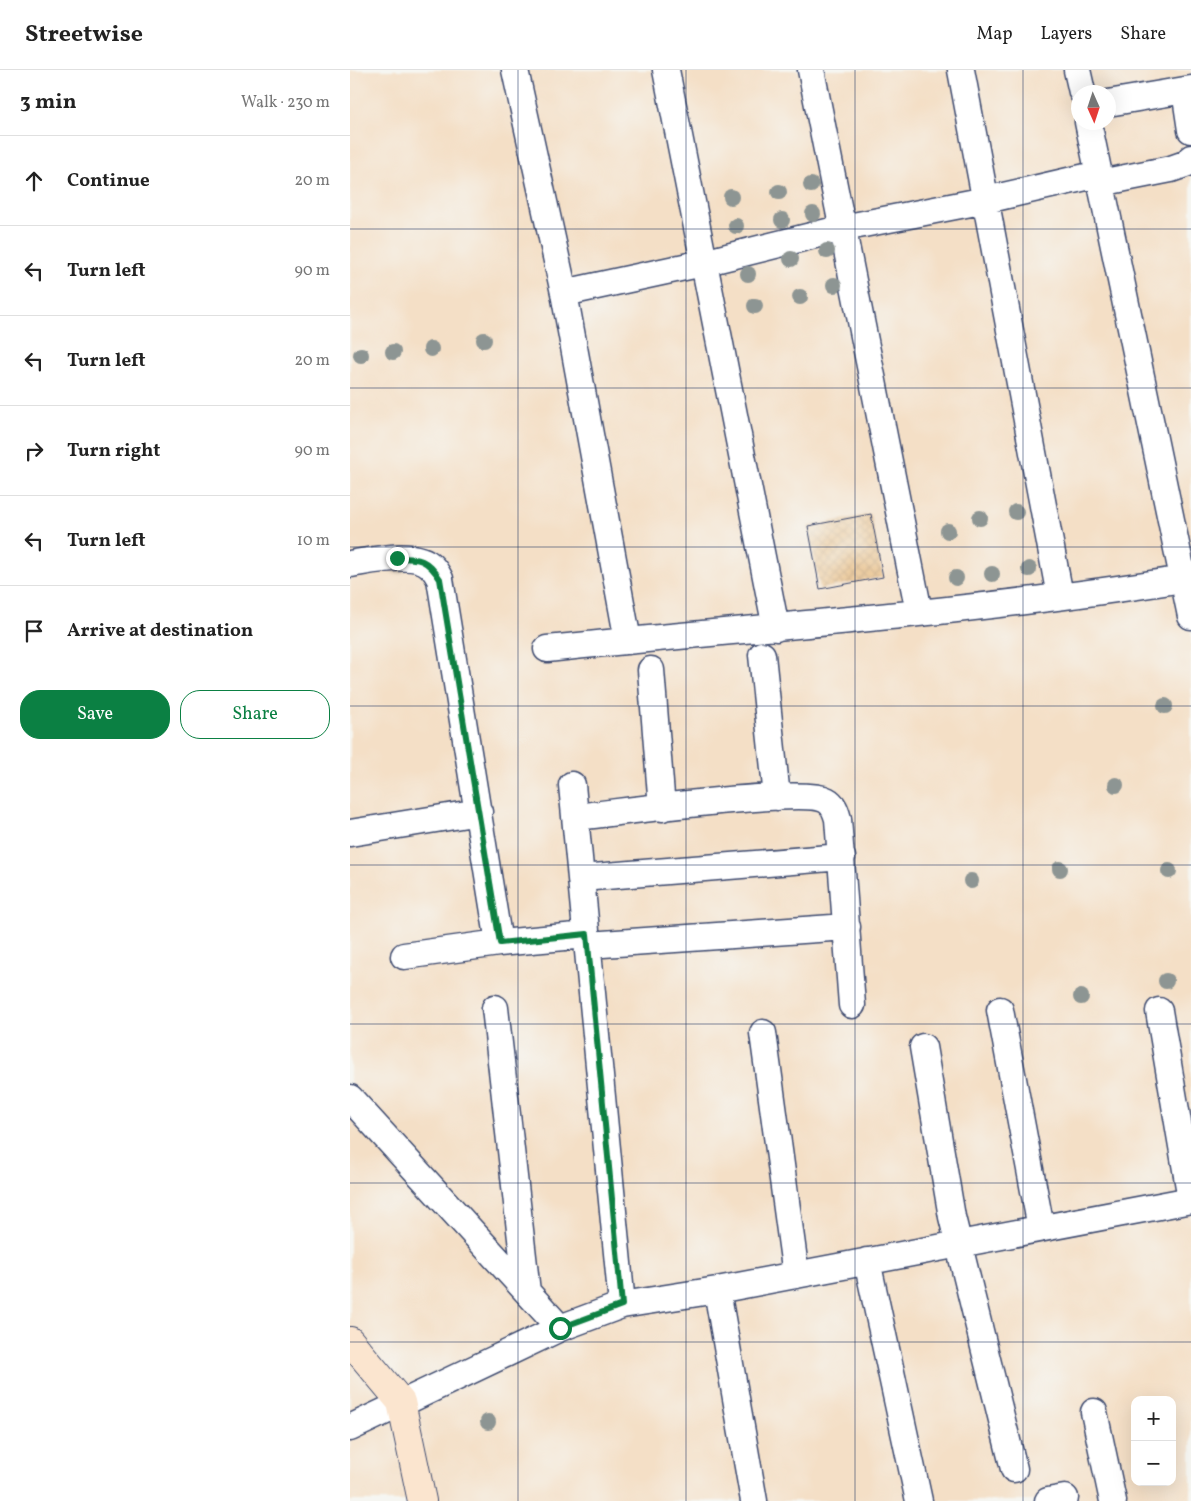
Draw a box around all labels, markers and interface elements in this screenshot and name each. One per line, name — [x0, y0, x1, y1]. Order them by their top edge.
text: Streetwise — [25, 18, 143, 52]
text: Map — [976, 22, 1012, 47]
text: Layers — [1040, 22, 1092, 47]
text: Share — [1120, 22, 1166, 47]
north arrow — [1071, 85, 1116, 130]
text: 3 min — [20, 88, 76, 117]
text: Walk · 230 m — [241, 92, 330, 114]
icon: ahead — [20, 167, 48, 195]
text: Continue — [67, 168, 150, 194]
text: 20 m — [295, 170, 330, 192]
icon: left — [20, 257, 48, 285]
text: Turn left — [67, 258, 146, 284]
text: 90 m — [294, 260, 330, 282]
icon: left — [20, 347, 48, 375]
text: Turn left — [67, 348, 146, 374]
text: 20 m — [295, 350, 330, 372]
icon: right — [20, 437, 48, 465]
text: Turn right — [67, 438, 160, 464]
text: 90 m — [294, 440, 330, 462]
icon: left — [20, 527, 48, 555]
text: Turn left — [67, 528, 146, 554]
text: 10 m — [297, 530, 330, 552]
route end — [386, 547, 409, 570]
icon: arrive — [20, 617, 48, 645]
text: Arrive at destination — [67, 618, 253, 644]
button: Save — [20, 690, 170, 739]
button: Share — [180, 690, 330, 739]
route start — [549, 1317, 572, 1340]
map controls — [1131, 1396, 1176, 1486]
button: + — [1131, 1396, 1176, 1441]
button: − — [1131, 1441, 1176, 1486]

